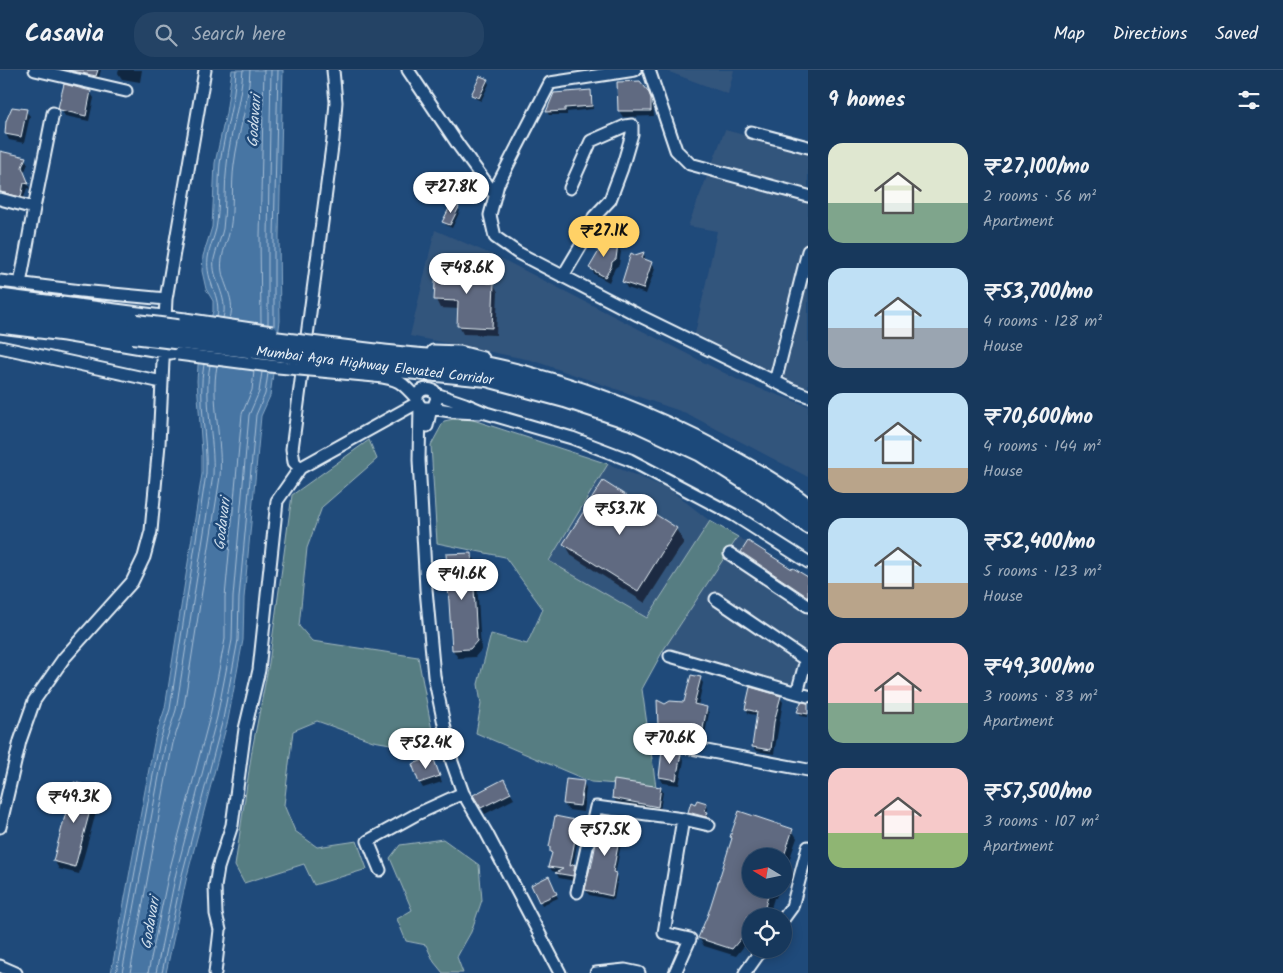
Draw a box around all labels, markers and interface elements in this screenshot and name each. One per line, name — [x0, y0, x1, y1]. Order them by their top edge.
search box — [134, 12, 484, 57]
text: Casavia — [25, 15, 104, 54]
text: Search here — [192, 20, 286, 50]
text: Map — [1053, 20, 1085, 49]
text: Directions — [1113, 20, 1187, 49]
text: Saved — [1215, 20, 1258, 49]
icon: search — [152, 21, 180, 49]
text: 9 homes — [828, 84, 905, 117]
icon: filters — [1235, 86, 1263, 114]
water label: Godavari — [241, 91, 269, 148]
text: ₹27,100/mo — [983, 151, 1090, 184]
icon: home — [868, 163, 928, 223]
pin: ₹27.8K — [410, 172, 492, 214]
text: ₹27.8K — [424, 175, 478, 200]
text: 2 rooms · 56 m² — [983, 184, 1096, 209]
text: Apartment — [983, 209, 1054, 234]
pin: ₹27.1K — [563, 216, 645, 258]
text: ₹27.1K — [579, 219, 629, 244]
pin: ₹48.6K — [426, 252, 508, 295]
text: ₹48.6K — [440, 256, 494, 281]
text: ₹53,700/mo — [983, 276, 1093, 309]
icon: home — [868, 288, 928, 348]
text: 4 rooms · 128 m² — [983, 309, 1102, 334]
text: House — [983, 334, 1023, 359]
street label: Mumbai Agra Highway Elevated Corridor — [255, 341, 496, 392]
text: ₹70,600/mo — [983, 401, 1093, 434]
icon: home — [868, 413, 928, 473]
text: 4 rooms · 144 m² — [983, 434, 1101, 459]
text: House — [983, 459, 1023, 484]
water label: Godavari — [208, 493, 239, 552]
pin: ₹53.7K — [579, 494, 661, 536]
text: ₹53.7K — [594, 497, 646, 522]
text: ₹52,400/mo — [983, 526, 1095, 559]
icon: home — [868, 538, 928, 598]
pin: ₹41.6K — [421, 558, 503, 601]
text: 5 rooms · 123 m² — [983, 559, 1102, 584]
text: ₹41.6K — [437, 562, 487, 587]
text: House — [983, 584, 1023, 609]
text: ₹49,300/mo — [983, 651, 1095, 684]
icon: home — [868, 663, 928, 723]
text: 3 rooms · 83 m² — [983, 684, 1097, 709]
text: Apartment — [983, 709, 1054, 734]
pin: ₹70.6K — [629, 722, 711, 765]
text: ₹70.6K — [644, 726, 696, 751]
pin: ₹52.4K — [385, 728, 467, 770]
text: ₹52.4K — [399, 731, 453, 756]
text: ₹57,500/mo — [983, 776, 1092, 809]
pin: ₹49.3K — [33, 782, 115, 824]
text: ₹49.3K — [48, 785, 100, 810]
icon: home — [868, 788, 928, 848]
text: 3 rooms · 107 m² — [983, 809, 1099, 834]
pin: ₹57.5K — [564, 814, 646, 857]
text: ₹57.5K — [579, 818, 631, 843]
text: Apartment — [983, 834, 1054, 859]
north arrow — [742, 848, 792, 898]
map controls — [742, 848, 792, 958]
water label: Godavari — [135, 892, 168, 951]
button: locate — [742, 908, 792, 958]

